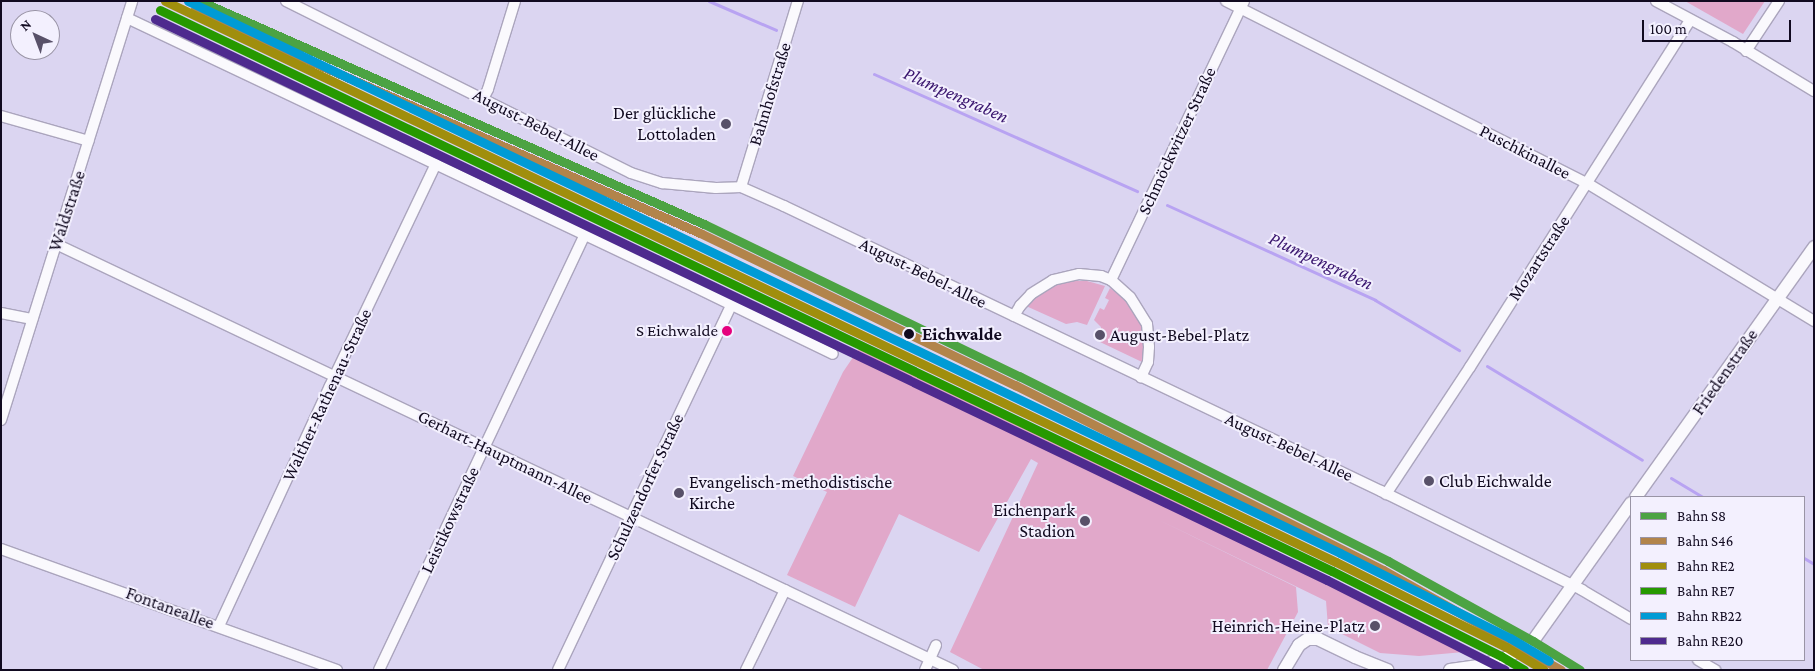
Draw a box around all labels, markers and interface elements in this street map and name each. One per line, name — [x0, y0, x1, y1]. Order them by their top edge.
north arrow — [10, 10, 60, 60]
scale bar — [1645, 10, 1794, 42]
text: N — [16, 16, 34, 34]
text: 100 m — [1650, 21, 1687, 37]
street label: Bahnhofstraße — [744, 40, 796, 148]
water label: Plumpengraben — [900, 62, 1012, 128]
street label: Schmöckwitzer Straße — [1133, 64, 1221, 218]
street label: August-Bebel-Allee — [469, 84, 603, 166]
place label: Der glückliche Lottoladen — [613, 103, 716, 146]
marker: Der glückliche Lottoladen — [720, 118, 732, 130]
street label: Puschkinallee — [1476, 120, 1574, 184]
street label: Waldstraße — [44, 168, 90, 254]
street label: Mozartstraße — [1503, 211, 1575, 305]
water label: Plumpengraben — [1265, 227, 1377, 295]
street label: August-Bebel-Allee — [856, 233, 990, 313]
street label: Walther-Rathenau-Straße — [278, 305, 376, 485]
place label: S Eichwalde — [636, 321, 718, 341]
place label: Eichwalde — [922, 323, 1002, 345]
place label: August-Bebel-Platz — [1110, 324, 1249, 346]
marker: Eichwalde — [900, 325, 918, 343]
street label: Friedenstraße — [1687, 325, 1763, 419]
marker: S Eichwalde — [722, 326, 732, 336]
marker: August-Bebel-Platz — [1094, 329, 1106, 341]
street label: Gerhart-Hauptmann-Allee — [414, 405, 596, 509]
street label: August-Bebel-Allee — [1222, 408, 1356, 486]
street label: Schulzendorfer Straße — [602, 410, 688, 564]
street label: Leistikowstraße — [416, 463, 484, 577]
place label: Club Eichwalde — [1439, 470, 1552, 492]
place label: Evangelisch-methodistische Kirche — [689, 472, 892, 514]
marker: Club Eichwalde — [1423, 475, 1435, 487]
marker: Evangelisch-methodistische Kirche — [673, 487, 685, 499]
legend — [1630, 496, 1805, 661]
place label: Eichenpark Stadion — [993, 500, 1075, 542]
text: Bahn S8 — [1677, 508, 1726, 524]
marker: Eichenpark Stadion — [1079, 515, 1091, 527]
text: Bahn S46 — [1677, 533, 1733, 549]
text: Bahn RE2 — [1677, 558, 1735, 574]
street label: Fontaneallee — [123, 582, 217, 634]
text: Bahn RE7 — [1677, 583, 1734, 599]
text: Bahn RB22 — [1677, 608, 1742, 624]
place label: Heinrich-Heine-Platz — [1212, 615, 1365, 637]
marker: Heinrich-Heine-Platz — [1369, 620, 1381, 632]
text: Bahn RE20 — [1677, 633, 1743, 649]

